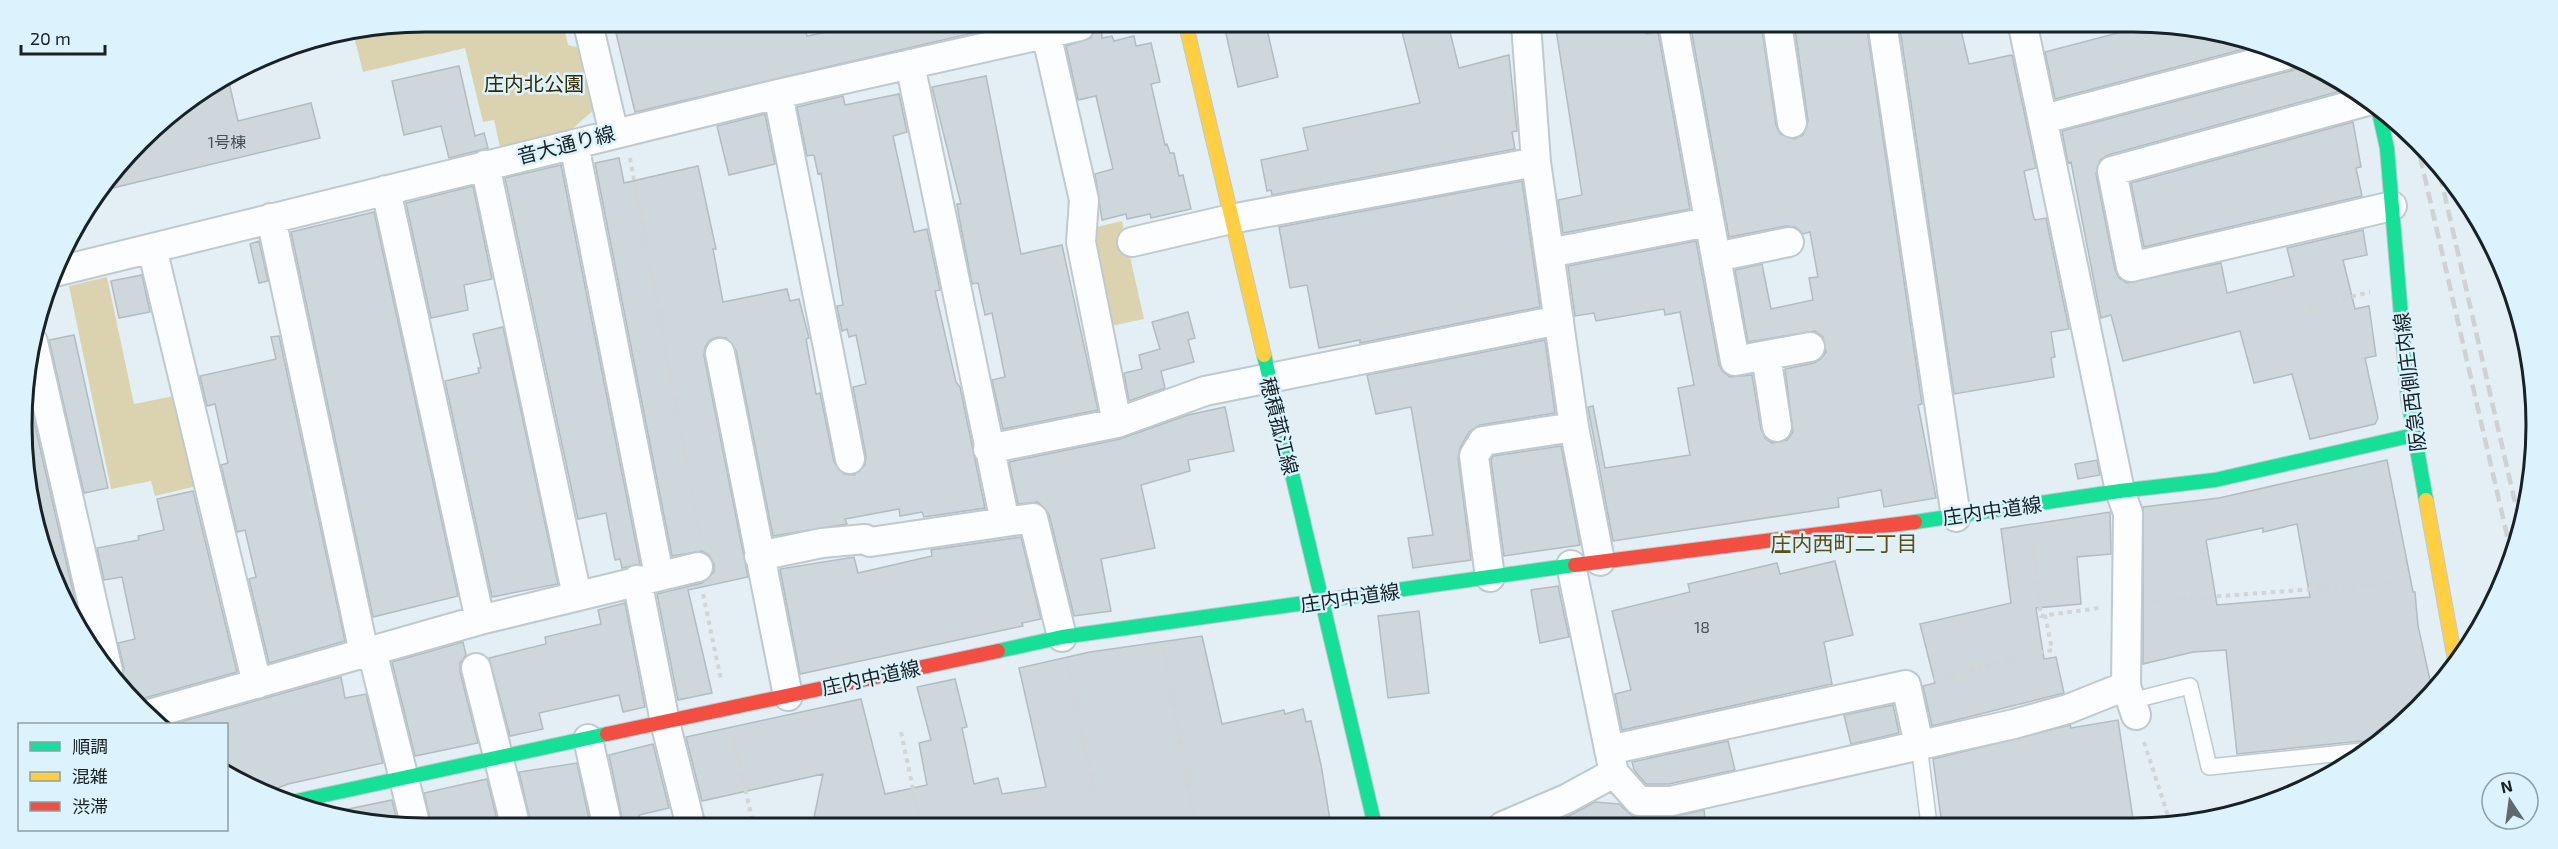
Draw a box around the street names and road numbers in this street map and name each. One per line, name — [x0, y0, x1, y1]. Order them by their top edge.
street label: 音大通り線 — [514, 120, 617, 168]
street label: 阪急西側庄内線 — [2389, 311, 2429, 453]
street label: 穂積菰江線 — [1256, 374, 1304, 477]
street label: 庄内中道線 — [1941, 491, 2043, 529]
street label: 庄内中道線 — [1299, 578, 1401, 616]
street label: 庄内中道線 — [819, 655, 922, 699]

